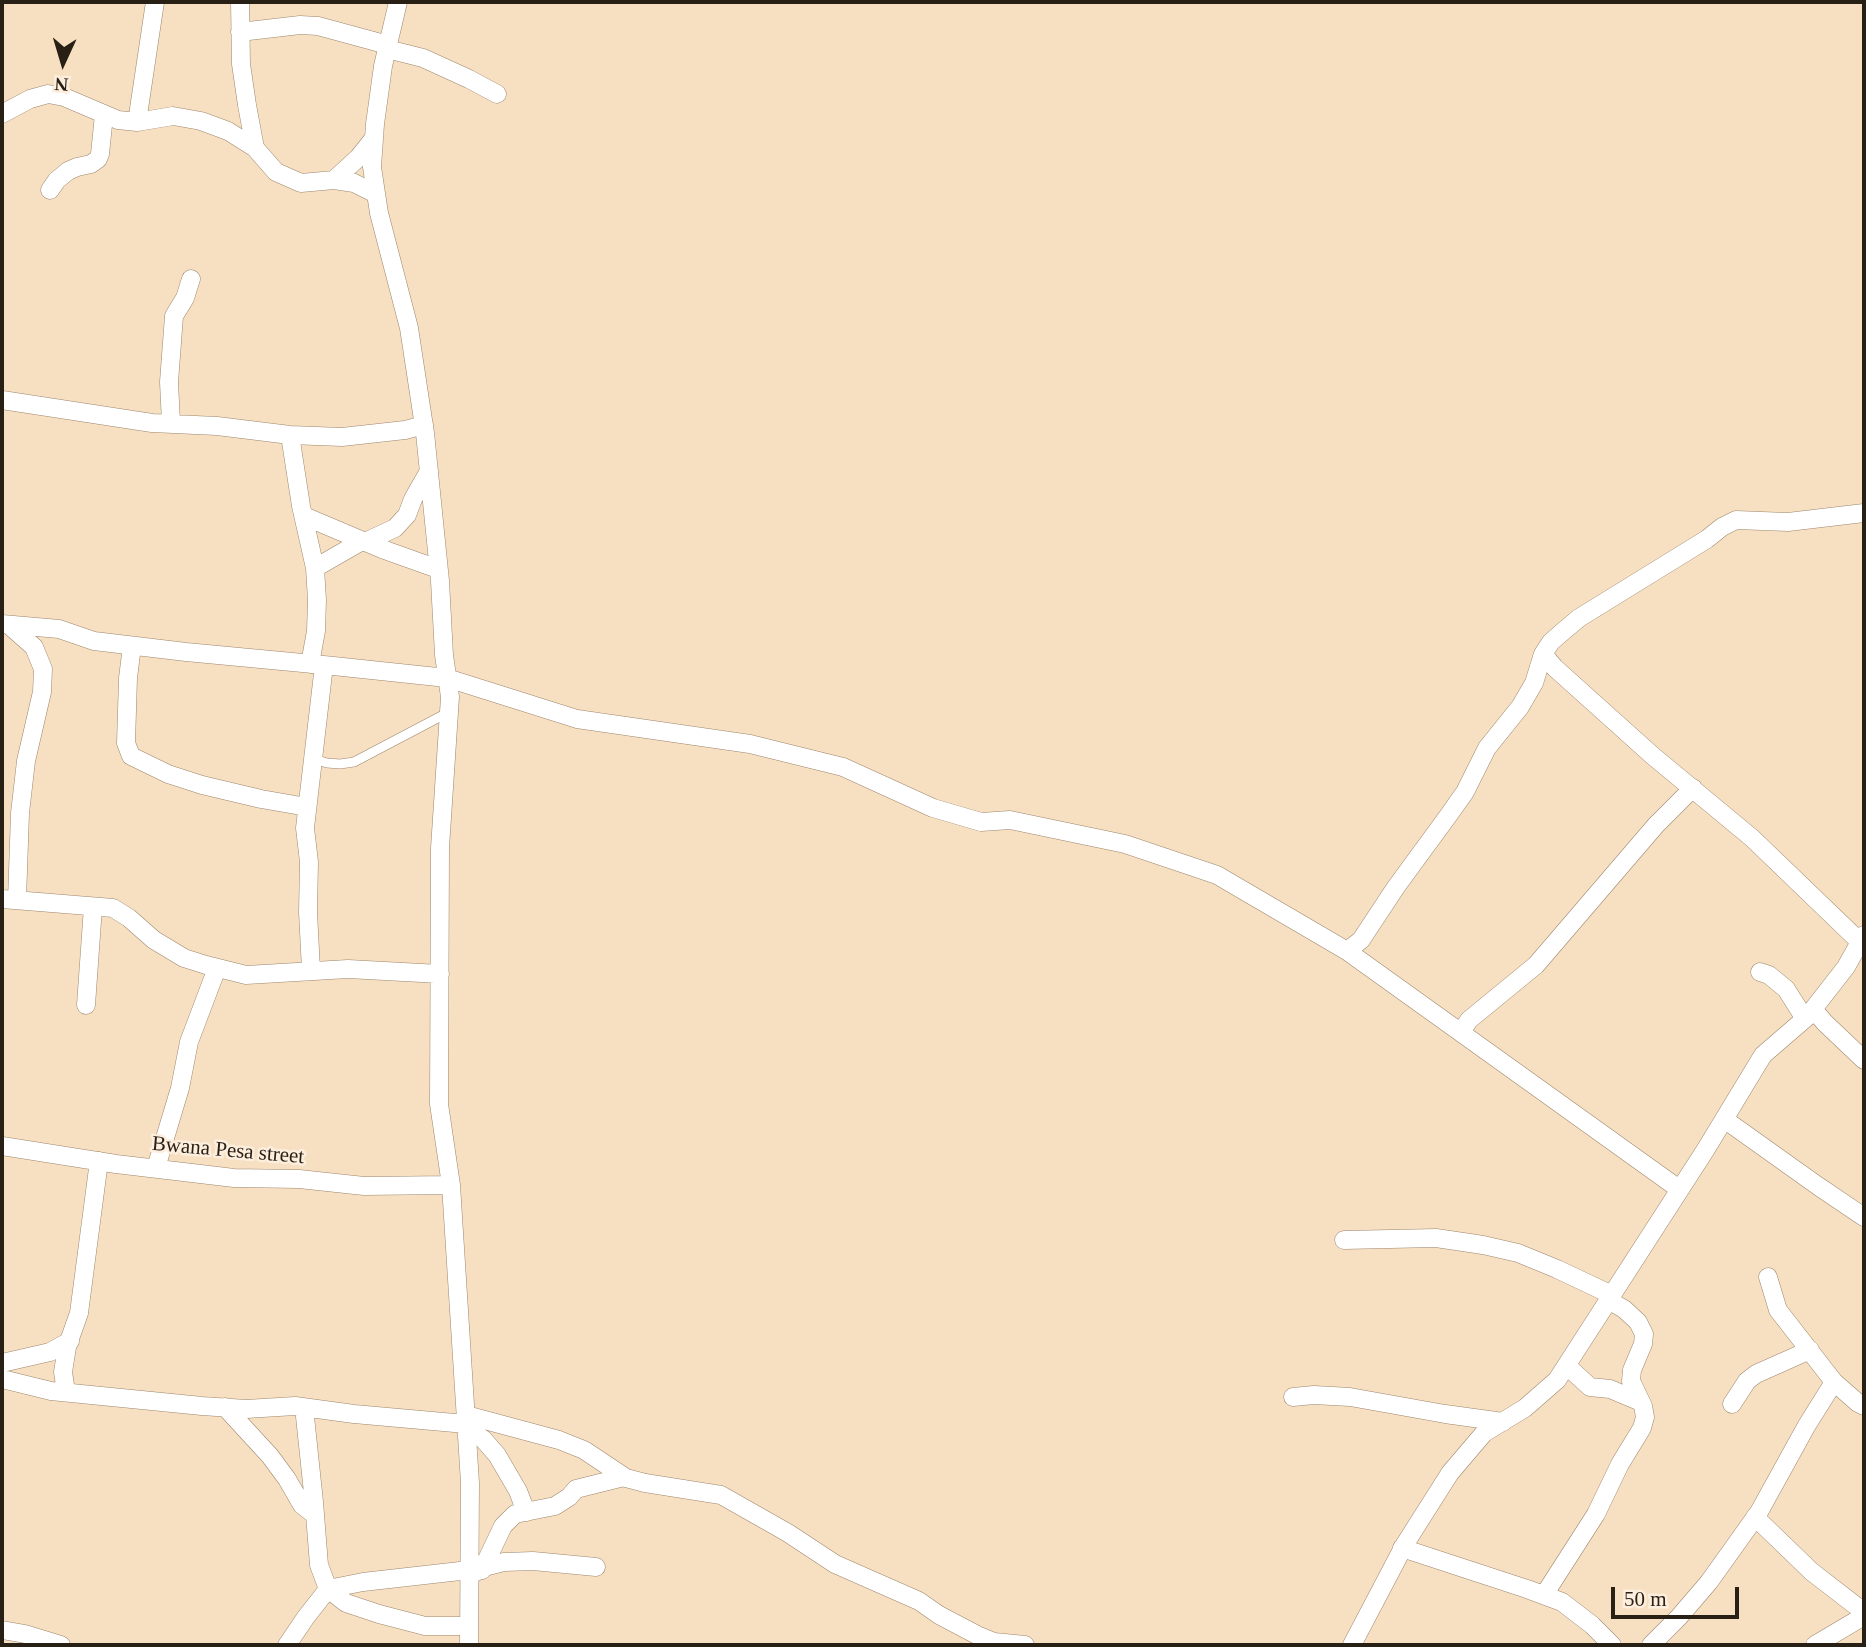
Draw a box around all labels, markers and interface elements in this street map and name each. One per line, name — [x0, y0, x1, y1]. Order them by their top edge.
north arrow — [28, 28, 98, 98]
text: N — [54, 73, 69, 95]
street label: Bwana Pesa street — [151, 1132, 305, 1170]
scale bar — [1614, 1574, 1742, 1618]
text: 50 m — [1624, 1587, 1667, 1611]

